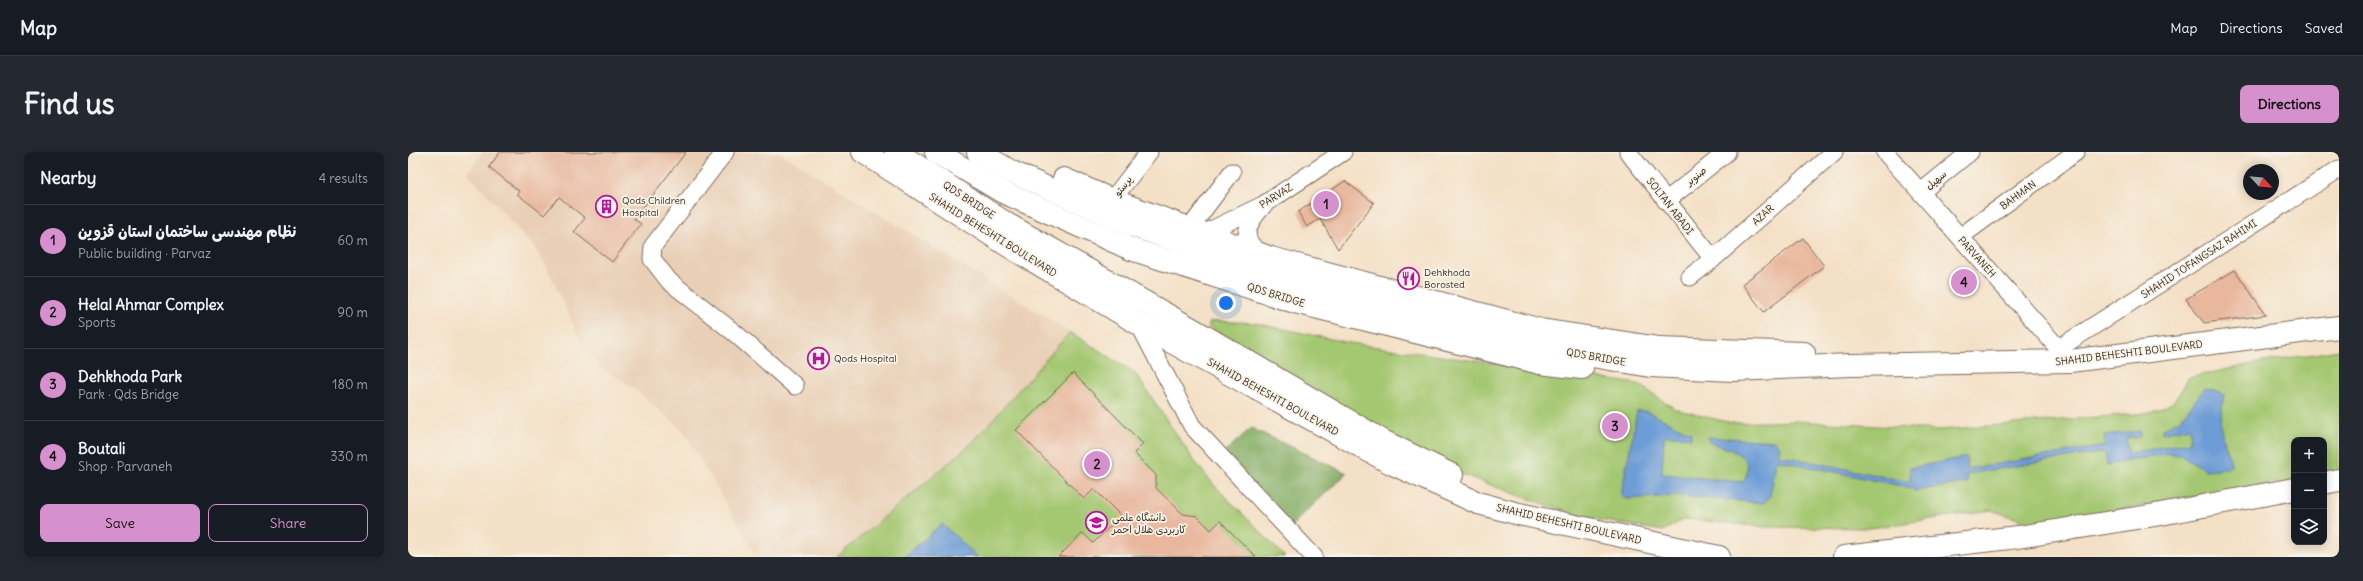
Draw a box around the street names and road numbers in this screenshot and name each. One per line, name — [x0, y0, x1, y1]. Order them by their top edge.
street label: صنوبر — [1682, 164, 1710, 190]
street label: سهیل — [1923, 167, 1949, 193]
street label: پرستو — [1110, 173, 1135, 200]
street label: SOLTAN ABADI — [1644, 175, 1696, 237]
street label: QDS BRIDGE — [940, 178, 998, 222]
street label: BAHMAN — [1997, 178, 2039, 212]
street label: PARVAZ — [1257, 181, 1295, 211]
street label: SHAHID BEHESHTI BOULEVARD — [927, 190, 1059, 280]
street label: AZAR — [1749, 201, 1777, 228]
street label: SHAHID TOFANGSAZ RAHIMI — [2139, 217, 2259, 301]
street label: PARVANEH — [1955, 234, 1999, 280]
street label: QDS BRIDGE — [1245, 280, 1307, 310]
street label: SHAHID BEHESHTI BOULEVARD — [2054, 337, 2204, 369]
street label: QDS BRIDGE — [1565, 345, 1627, 369]
street label: SHAHID BEHESHTI BOULEVARD — [1205, 355, 1341, 439]
street label: SHAHID BEHESHTI BOULEVARD — [1495, 501, 1643, 547]

